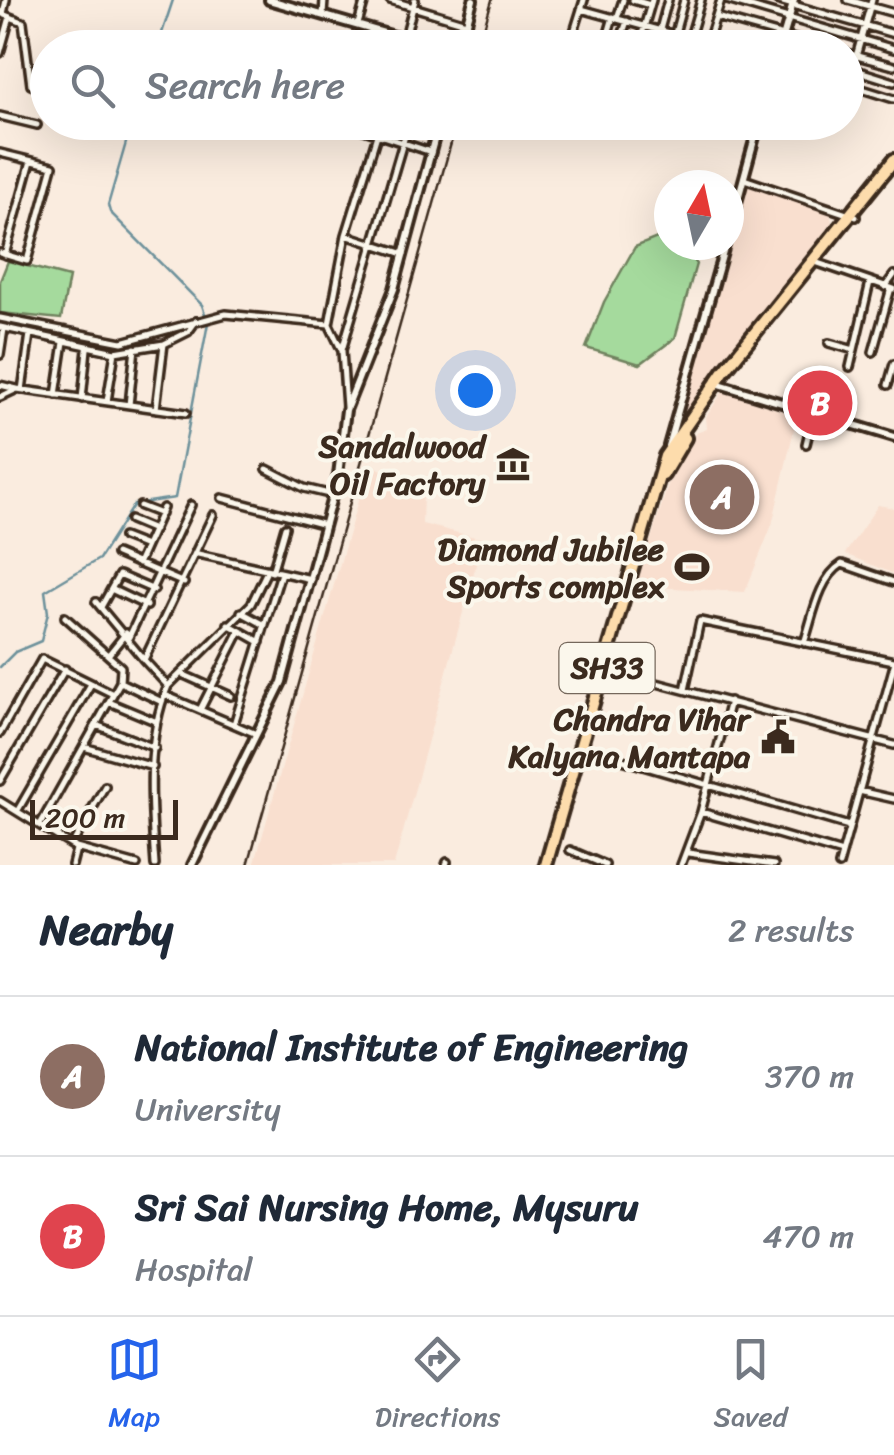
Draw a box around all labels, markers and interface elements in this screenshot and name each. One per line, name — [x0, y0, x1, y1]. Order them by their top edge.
search box — [30, 30, 864, 140]
text: Search here — [145, 52, 345, 119]
icon: search — [65, 58, 120, 113]
north arrow — [654, 170, 744, 260]
your location — [450, 365, 501, 416]
pin: B — [788, 366, 852, 440]
place label: Sandalwood Oil Factory — [317, 418, 488, 512]
museum icon: Sandalwood Oil Factory — [494, 445, 532, 483]
pin: A — [690, 460, 754, 534]
place label: Diamond Jubilee Sports complex — [438, 521, 666, 615]
sports icon: Diamond Jubilee Sports complex — [673, 548, 711, 586]
road number: SH33 — [560, 643, 654, 693]
place label: Chandra Vihar Kalyana Mantapa — [507, 691, 752, 785]
public building icon: Chandra Vihar Kalyana Mantapa — [759, 718, 797, 756]
text: 200 m — [45, 793, 125, 842]
scale bar — [30, 795, 178, 840]
text: Nearby — [40, 893, 173, 967]
text: 2 results — [728, 902, 854, 959]
text: National Institute of Engineering — [135, 1014, 688, 1081]
text: A — [62, 1048, 83, 1105]
text: 370 m — [765, 1048, 854, 1105]
text: University — [135, 1081, 281, 1138]
text: Sri Sai Nursing Home, Mysuru — [135, 1174, 639, 1241]
text: B — [62, 1208, 83, 1265]
text: 470 m — [763, 1208, 854, 1265]
text: Hospital — [135, 1241, 252, 1298]
tab: Map — [107, 1332, 162, 1441]
tab: Directions — [375, 1332, 500, 1441]
tab: Saved — [714, 1332, 787, 1441]

